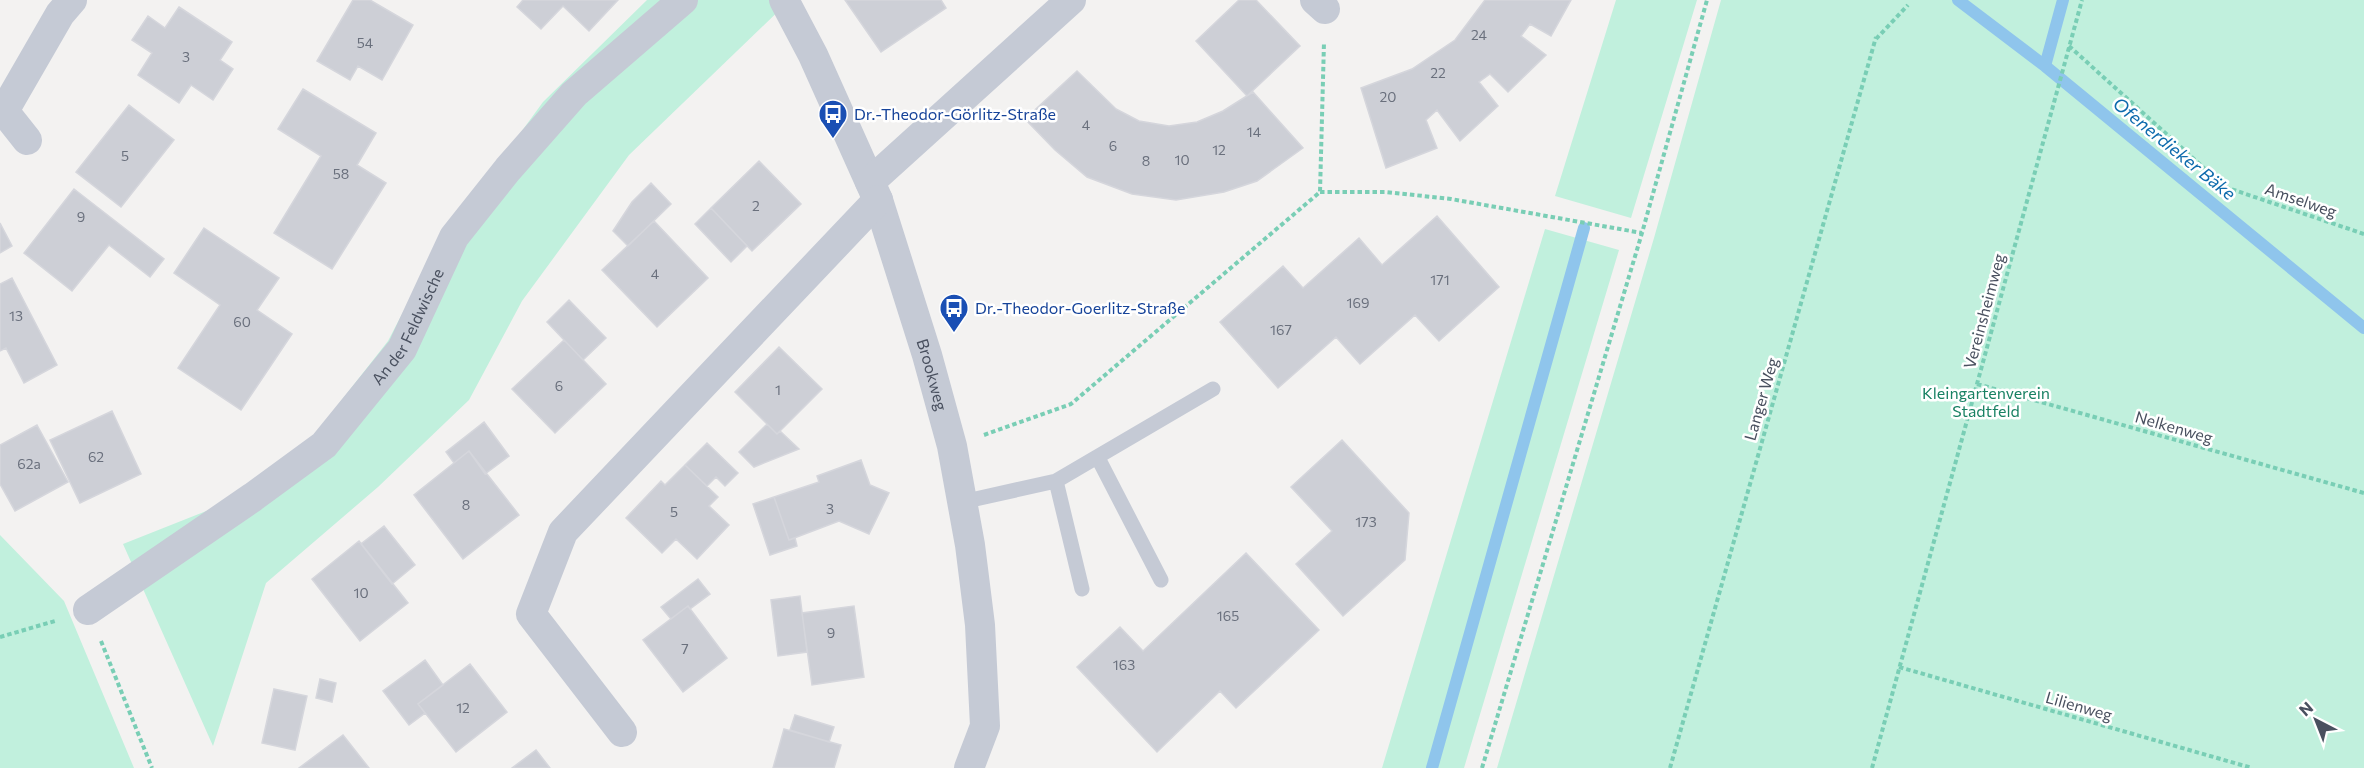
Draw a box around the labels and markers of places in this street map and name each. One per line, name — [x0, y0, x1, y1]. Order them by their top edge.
bus stop icon: Dr.-Theodor-Görlitz-Straße — [817, 98, 849, 140]
place label: Dr.-Theodor-Görlitz-Straße — [854, 104, 1056, 123]
bus stop icon: Dr.-Theodor-Goerlitz-Straße — [938, 292, 970, 334]
place label: Dr.-Theodor-Goerlitz-Straße — [975, 298, 1185, 317]

